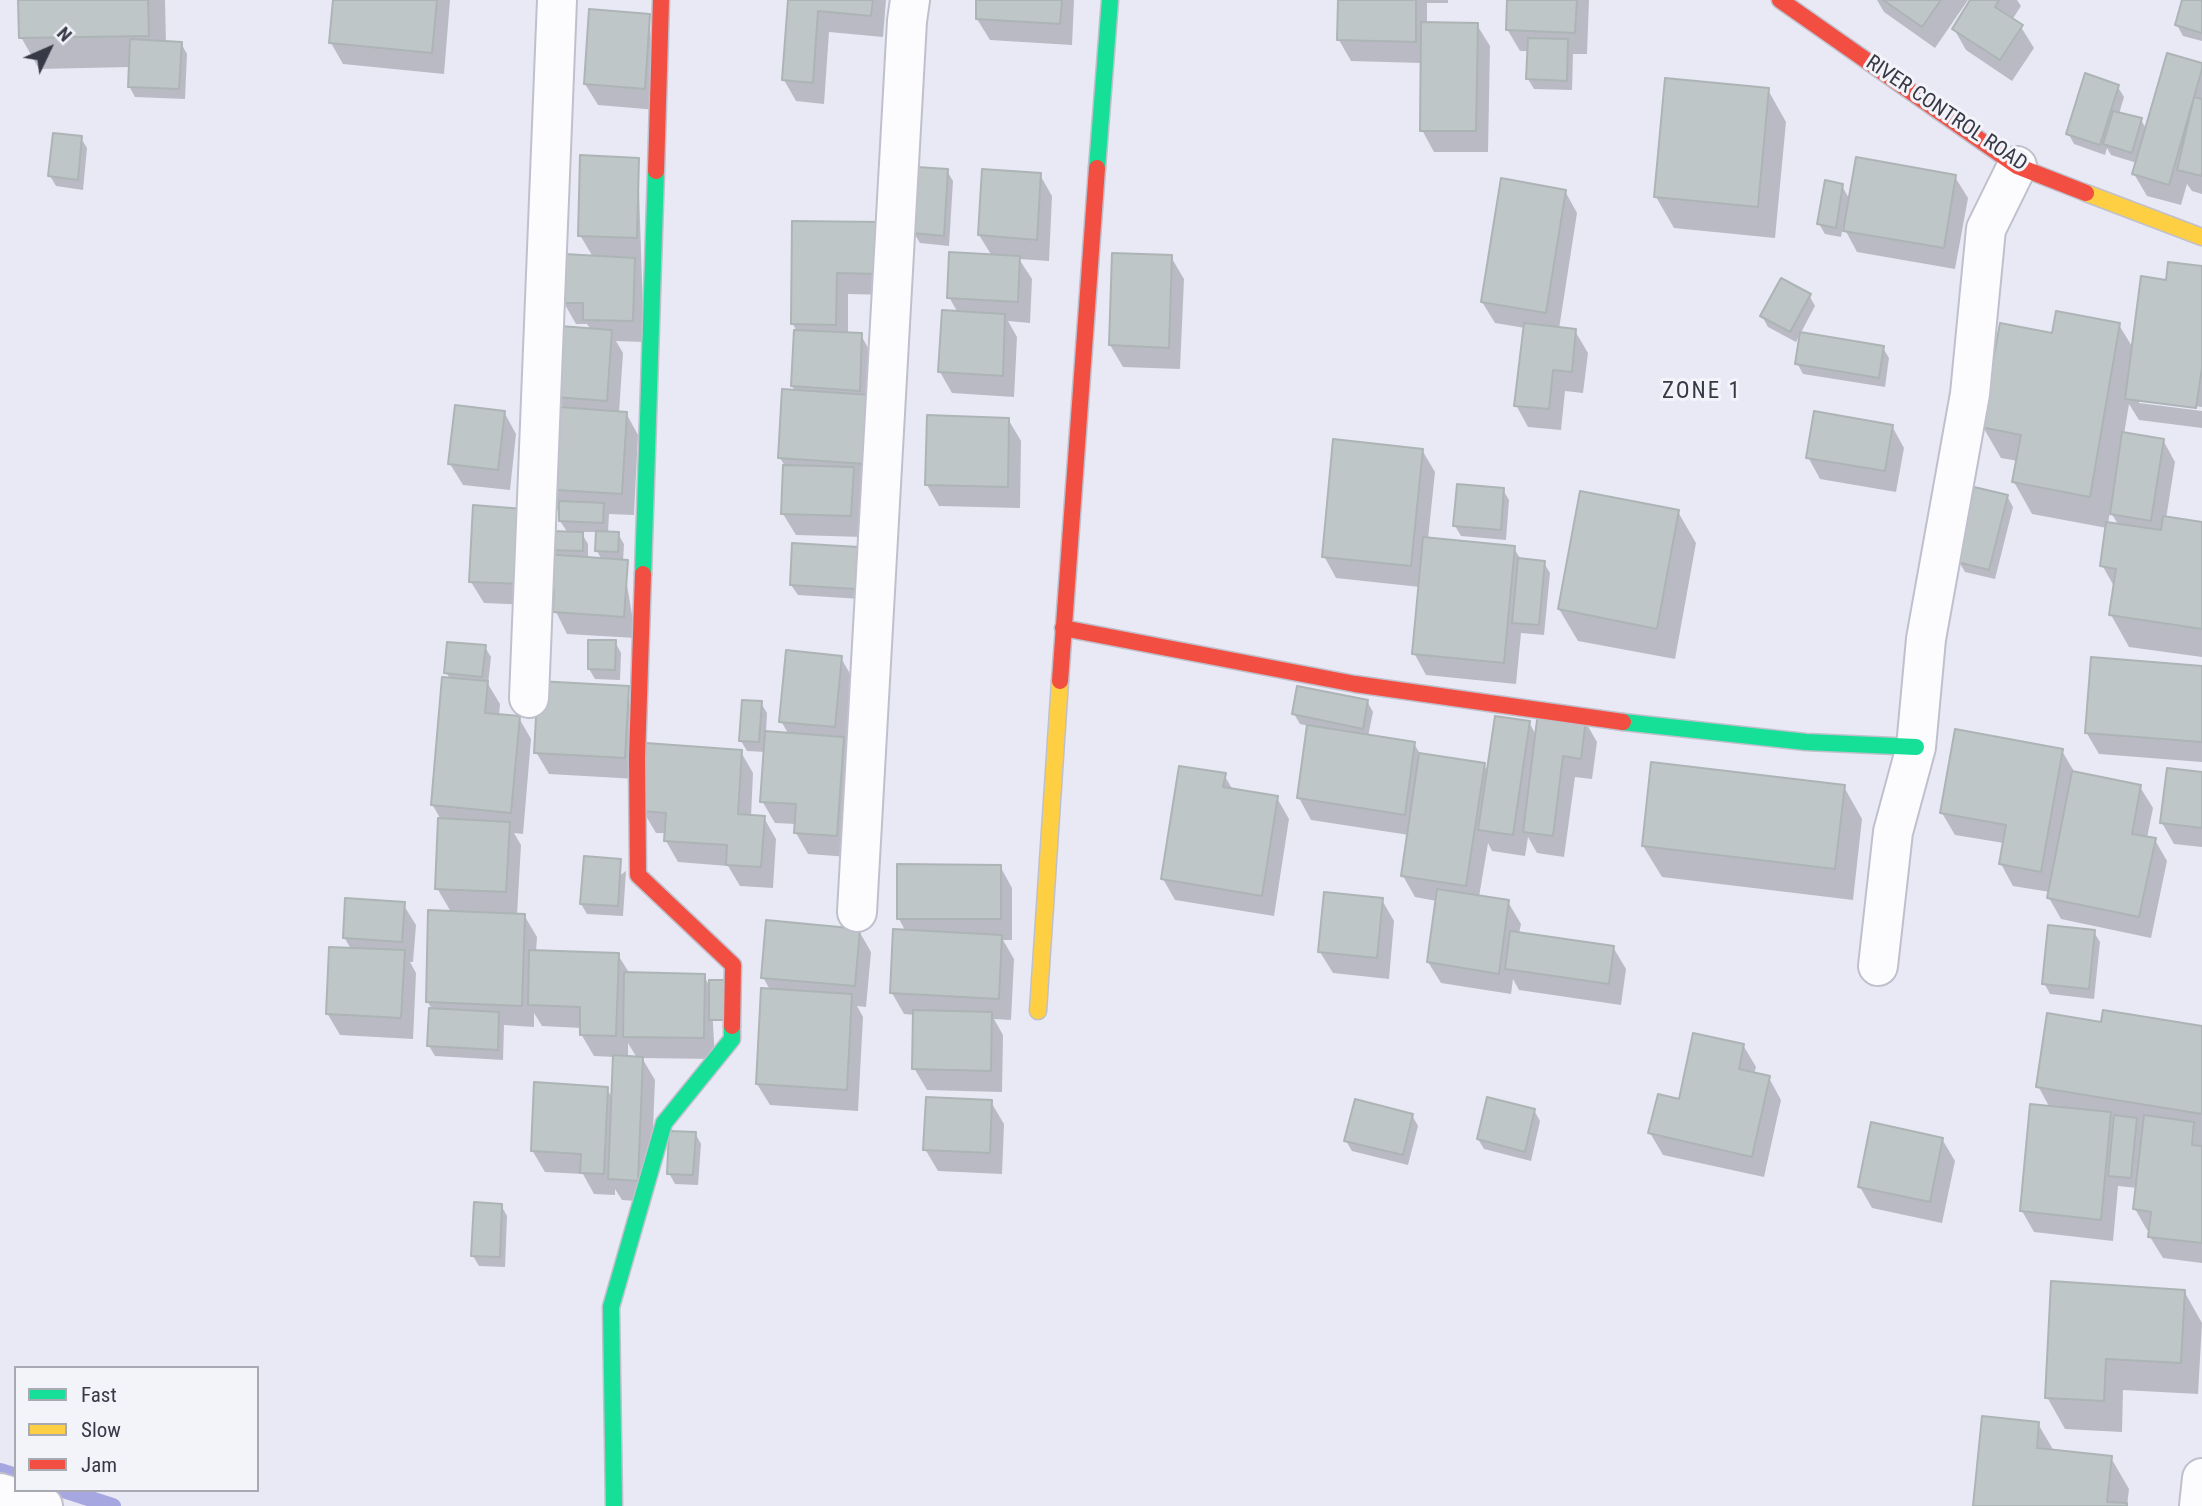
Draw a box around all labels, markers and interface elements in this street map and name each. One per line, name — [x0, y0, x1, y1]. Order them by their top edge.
north arrow — [14, 14, 84, 84]
text: N — [52, 22, 77, 46]
street label: RIVER CONTROL ROAD — [1861, 51, 2031, 177]
district label: ZONE 1 — [1663, 378, 1741, 406]
legend — [14, 1366, 259, 1492]
text: Fast — [81, 1383, 117, 1407]
text: Slow — [81, 1418, 121, 1442]
text: Jam — [81, 1453, 117, 1477]

